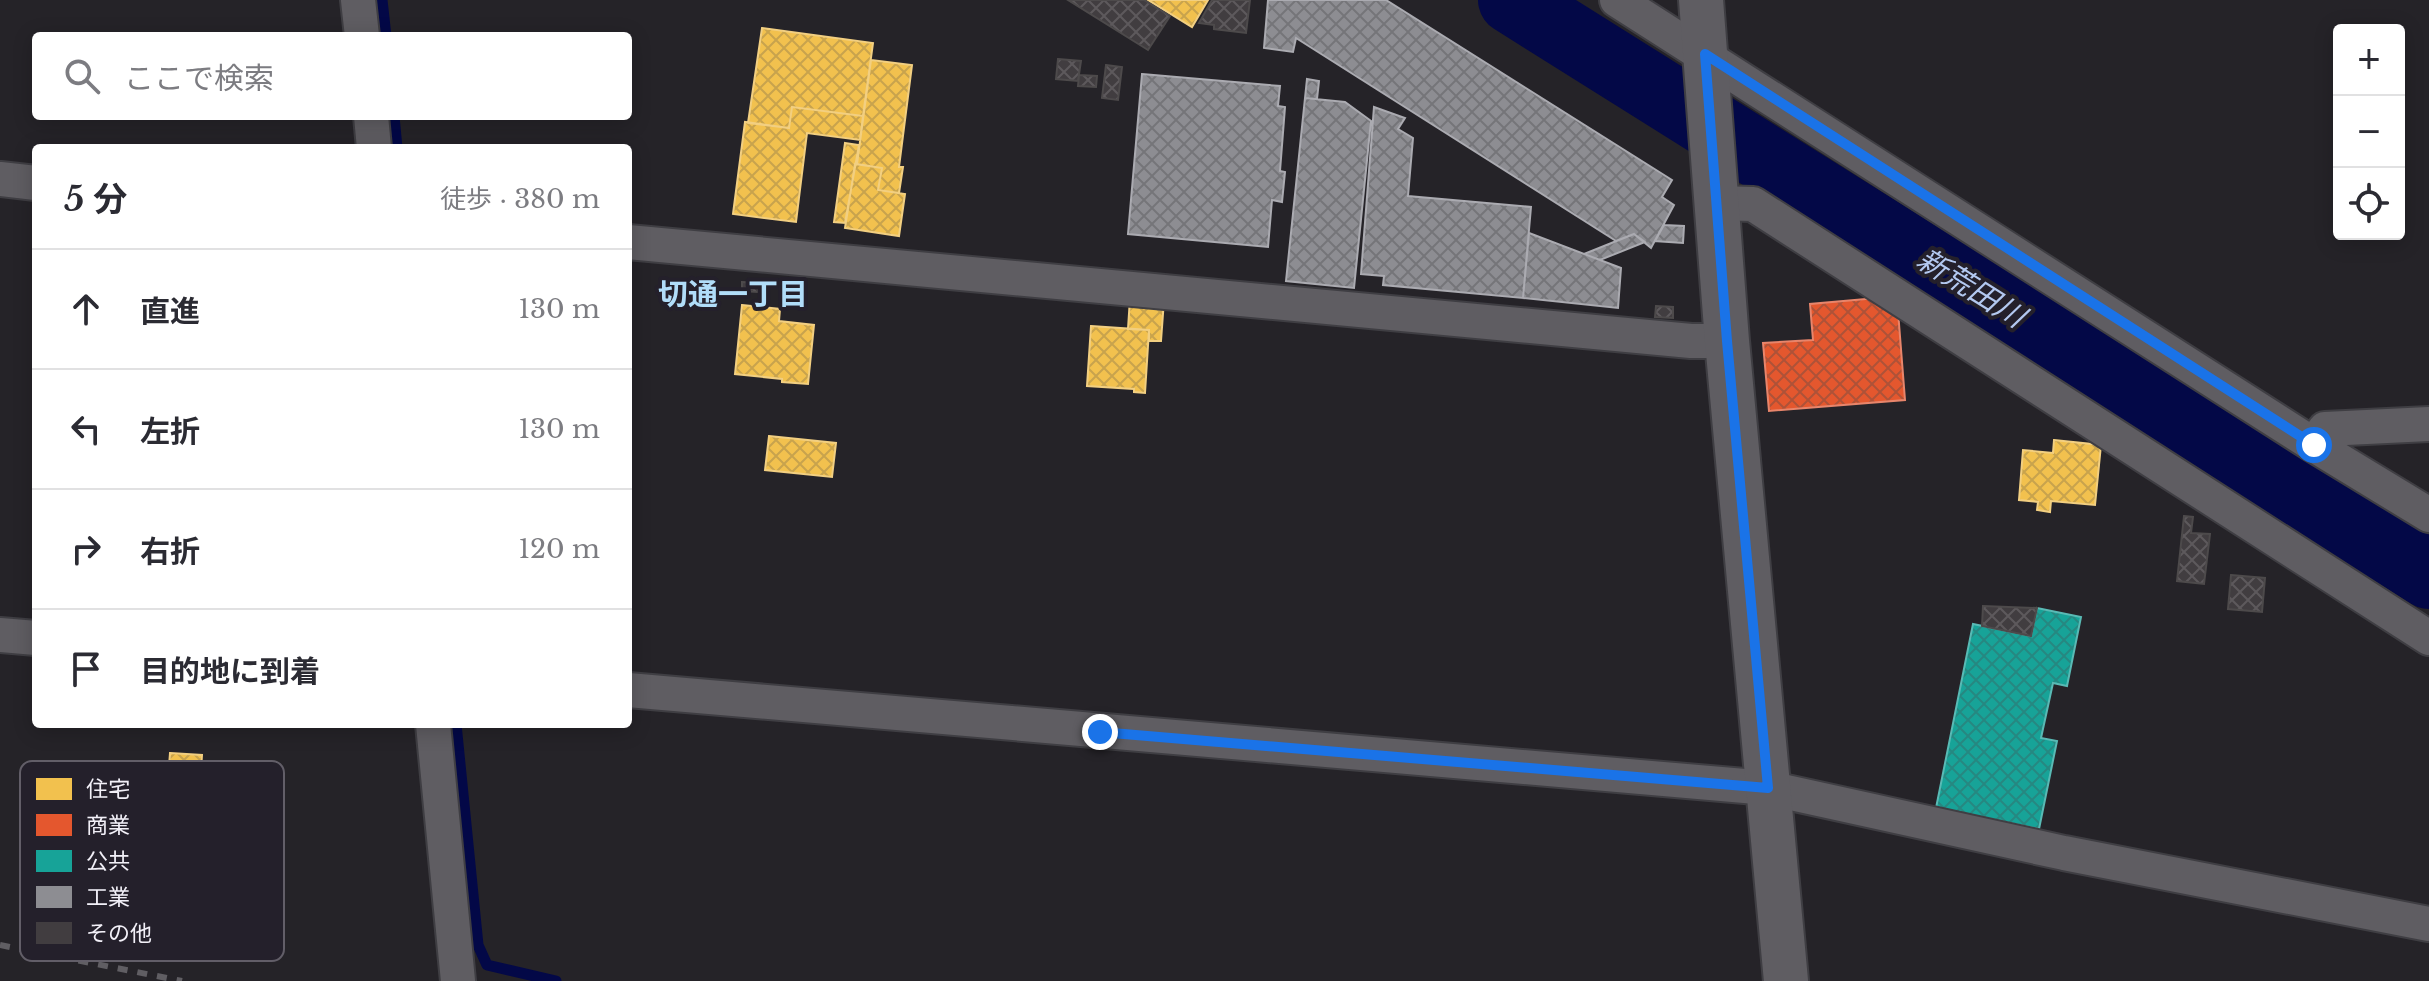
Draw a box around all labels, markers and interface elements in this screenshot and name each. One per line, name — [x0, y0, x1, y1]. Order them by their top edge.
map controls — [2333, 24, 2405, 240]
button: + — [2333, 24, 2405, 96]
search box — [32, 32, 632, 120]
icon: search — [60, 54, 104, 98]
text: ここで検索 — [124, 60, 274, 97]
button: − — [2333, 96, 2405, 168]
button: locate — [2333, 168, 2405, 240]
text: 5 分 — [64, 178, 127, 220]
text: 徒歩 · 380 m — [440, 183, 600, 215]
water label: 新荒田川 — [1911, 240, 2034, 337]
district label: 切通一丁目 — [658, 276, 808, 313]
icon: ahead — [64, 287, 108, 331]
text: 直進 — [140, 293, 200, 330]
text: 130 m — [518, 293, 600, 325]
icon: left — [64, 407, 108, 451]
text: 左折 — [140, 413, 200, 450]
text: 130 m — [518, 413, 600, 445]
route start — [2296, 427, 2332, 463]
icon: right — [64, 527, 108, 571]
text: 右折 — [140, 533, 200, 570]
text: 120 m — [518, 533, 600, 565]
icon: arrive — [64, 647, 108, 691]
text: 目的地に到着 — [140, 653, 320, 690]
route end — [1082, 714, 1118, 750]
legend — [20, 761, 284, 961]
text: 住宅 — [86, 776, 130, 803]
text: 商業 — [86, 812, 130, 839]
text: 公共 — [86, 848, 130, 875]
text: 工業 — [86, 884, 130, 911]
text: その他 — [86, 920, 152, 947]

